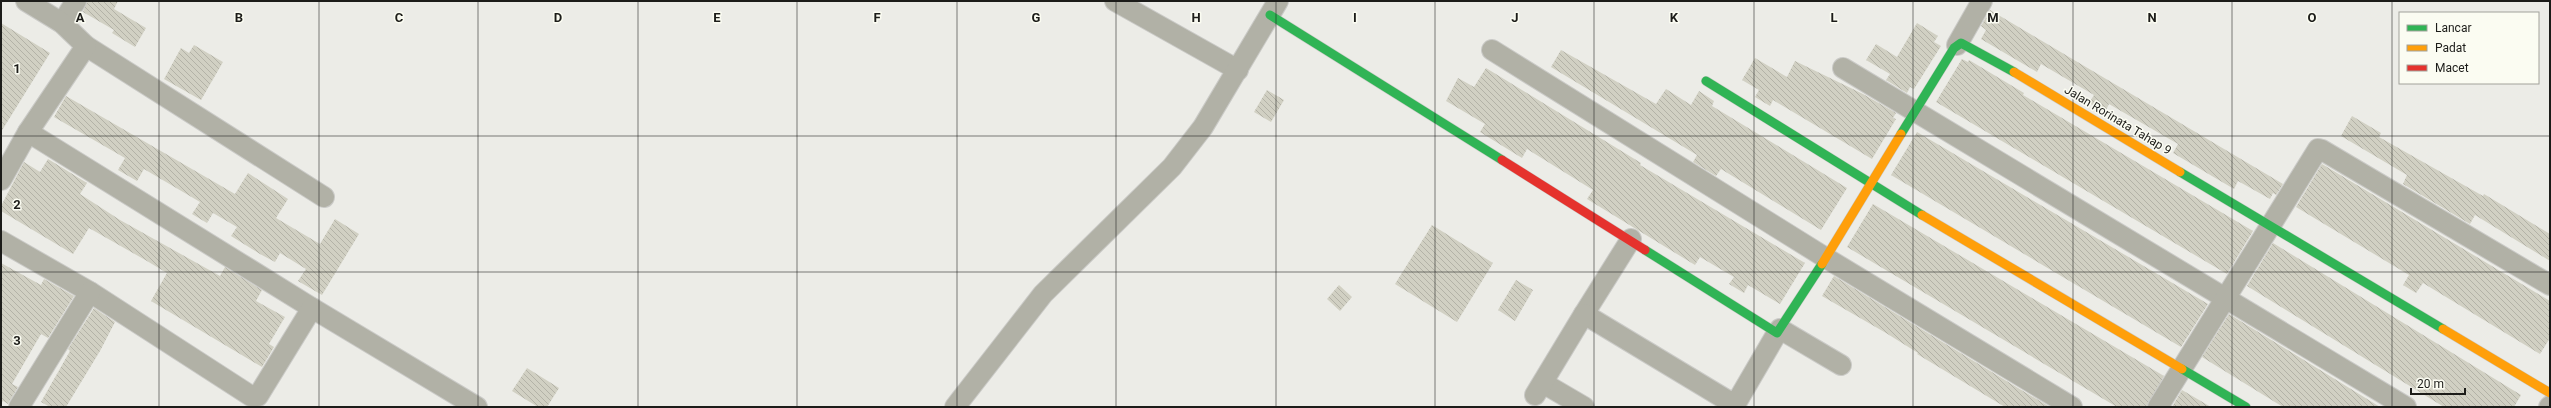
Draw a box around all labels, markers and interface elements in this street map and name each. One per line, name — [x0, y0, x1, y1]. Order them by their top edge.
text: A — [76, 10, 85, 25]
text: B — [235, 10, 243, 25]
text: C — [395, 10, 404, 25]
text: D — [554, 10, 562, 25]
text: E — [713, 10, 721, 25]
text: F — [873, 10, 881, 25]
text: G — [1032, 10, 1041, 25]
text: H — [1191, 10, 1201, 25]
text: I — [1353, 10, 1357, 25]
text: J — [1511, 10, 1519, 25]
text: K — [1670, 10, 1679, 25]
text: L — [1830, 10, 1838, 25]
text: M — [1987, 10, 1999, 25]
text: N — [2147, 10, 2157, 25]
text: O — [2308, 10, 2317, 25]
legend — [2399, 12, 2539, 84]
text: Lancar — [2435, 21, 2472, 35]
text: Padat — [2435, 41, 2466, 55]
text: 1 — [13, 61, 21, 76]
text: Macet — [2435, 61, 2469, 75]
street label: Jalan Rorinata Tahap 9 — [2062, 82, 2174, 158]
text: 2 — [13, 197, 21, 212]
text: 3 — [13, 333, 21, 348]
scale bar — [2411, 370, 2465, 396]
text: 20 m — [2417, 377, 2444, 391]

